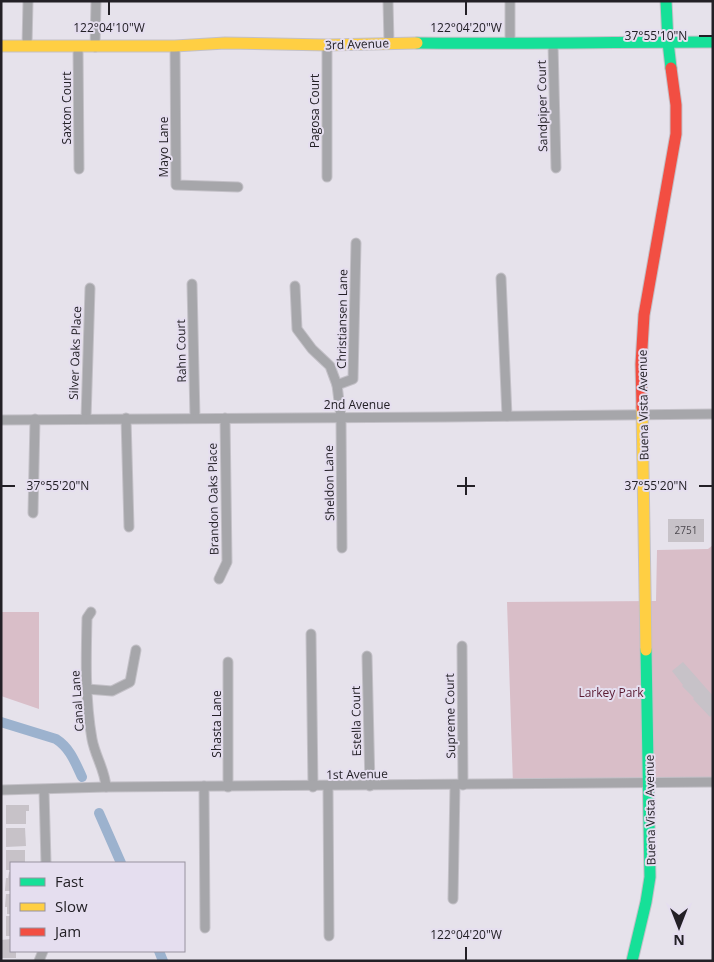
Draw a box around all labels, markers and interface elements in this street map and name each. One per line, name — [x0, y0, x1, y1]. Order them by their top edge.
text: 122°04'10"W — [73, 19, 145, 36]
text: 122°04'20"W — [430, 19, 502, 36]
text: 37°55'10"N — [625, 27, 687, 44]
street label: 3rd Avenue — [325, 34, 390, 54]
street label: Sandpiper Court — [533, 60, 551, 152]
street label: Saxton Court — [58, 72, 75, 144]
street label: Pagosa Court — [306, 74, 323, 148]
street label: Mayo Lane — [155, 116, 172, 177]
street label: Christiansen Lane — [333, 269, 351, 369]
street label: Silver Oaks Place — [65, 306, 85, 400]
street label: Rahn Court — [172, 319, 190, 383]
street label: Buena Vista Avenue — [634, 349, 652, 461]
street label: 2nd Avenue — [324, 396, 390, 413]
street label: Brandon Oaks Place — [204, 442, 222, 555]
street label: Sheldon Lane — [320, 445, 338, 521]
text: 37°55'20"N — [27, 477, 89, 494]
text: 37°55'20"N — [625, 477, 687, 494]
house number: 2751 — [675, 523, 697, 537]
street label: Canal Lane — [66, 670, 88, 732]
street label: Supreme Court — [441, 673, 459, 759]
park label: Larkey Park — [578, 684, 644, 701]
street label: Estella Court — [347, 686, 365, 756]
street label: Shasta Lane — [208, 690, 225, 758]
street label: Buena Vista Avenue — [641, 754, 659, 866]
street label: 1st Avenue — [326, 765, 388, 783]
legend — [10, 862, 185, 952]
text: Fast — [55, 871, 84, 891]
text: Slow — [55, 896, 88, 916]
north arrow — [654, 902, 704, 952]
text: Jam — [53, 921, 81, 941]
text: 122°04'20"W — [430, 926, 502, 943]
text: N — [673, 931, 685, 950]

